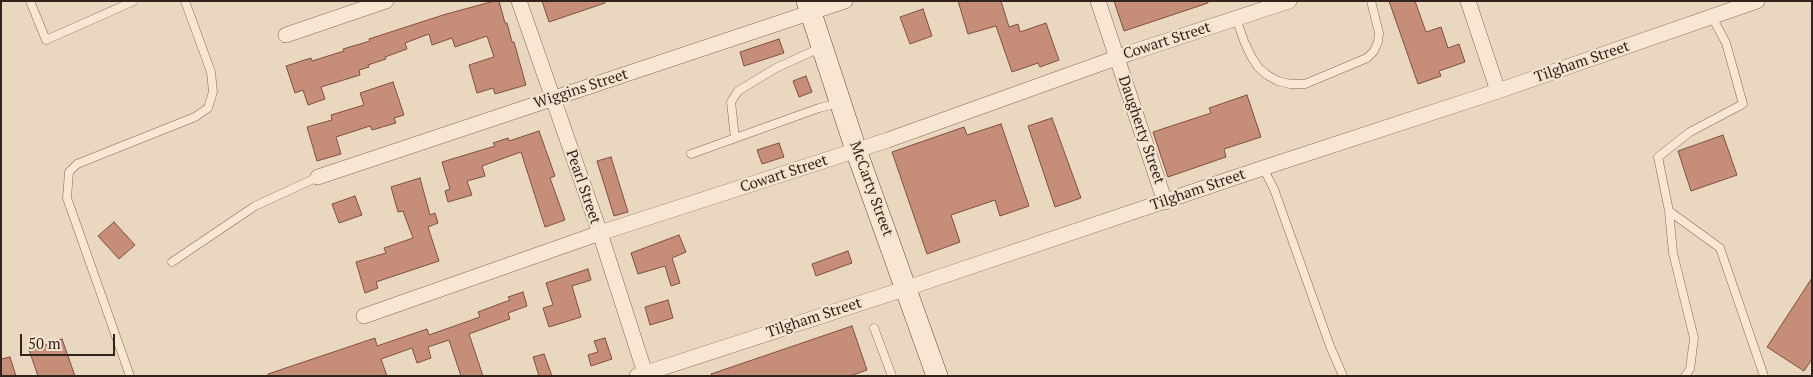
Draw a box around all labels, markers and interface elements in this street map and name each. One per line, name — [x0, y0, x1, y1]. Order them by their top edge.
street label: Cowart Street — [1121, 18, 1213, 64]
street label: Tilgham Street — [1532, 37, 1632, 87]
street label: Wiggins Street — [532, 65, 630, 113]
street label: Daugherty Street — [1114, 73, 1168, 187]
street label: McCarty Street — [845, 139, 897, 239]
street label: Pearl Street — [562, 147, 604, 227]
street label: Cowart Street — [738, 151, 830, 197]
street label: Tilgham Street — [1148, 165, 1248, 215]
street label: Tilgham Street — [764, 294, 864, 342]
scale bar — [22, 324, 118, 356]
text: 50 m — [28, 333, 61, 353]

